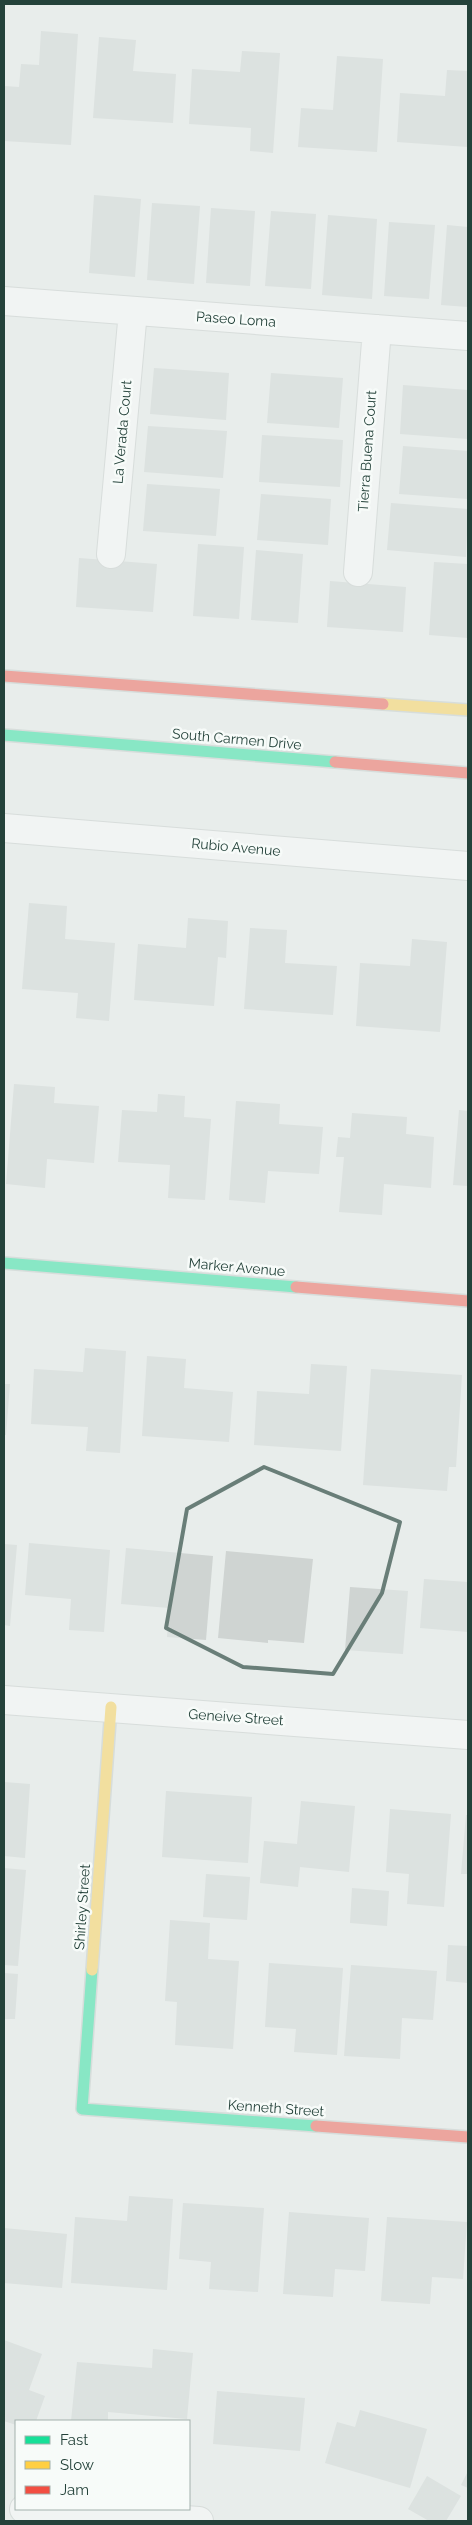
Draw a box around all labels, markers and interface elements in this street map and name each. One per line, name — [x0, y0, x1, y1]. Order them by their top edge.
street label: Paseo Loma — [196, 308, 276, 330]
street label: La Verada Court — [110, 379, 135, 484]
street label: Tierra Buena Court — [355, 389, 379, 512]
street label: South Carmen Drive — [172, 725, 302, 753]
street label: Rubio Avenue — [191, 835, 281, 859]
street label: Marker Avenue — [188, 1255, 286, 1279]
street label: Geneive Street — [188, 1706, 284, 1728]
street label: Shirley Street — [71, 1863, 93, 1950]
street label: Kenneth Street — [227, 2097, 325, 2119]
legend — [15, 2420, 190, 2510]
text: Fast — [60, 2431, 88, 2449]
text: Slow — [60, 2456, 94, 2474]
text: Jam — [60, 2481, 89, 2499]

